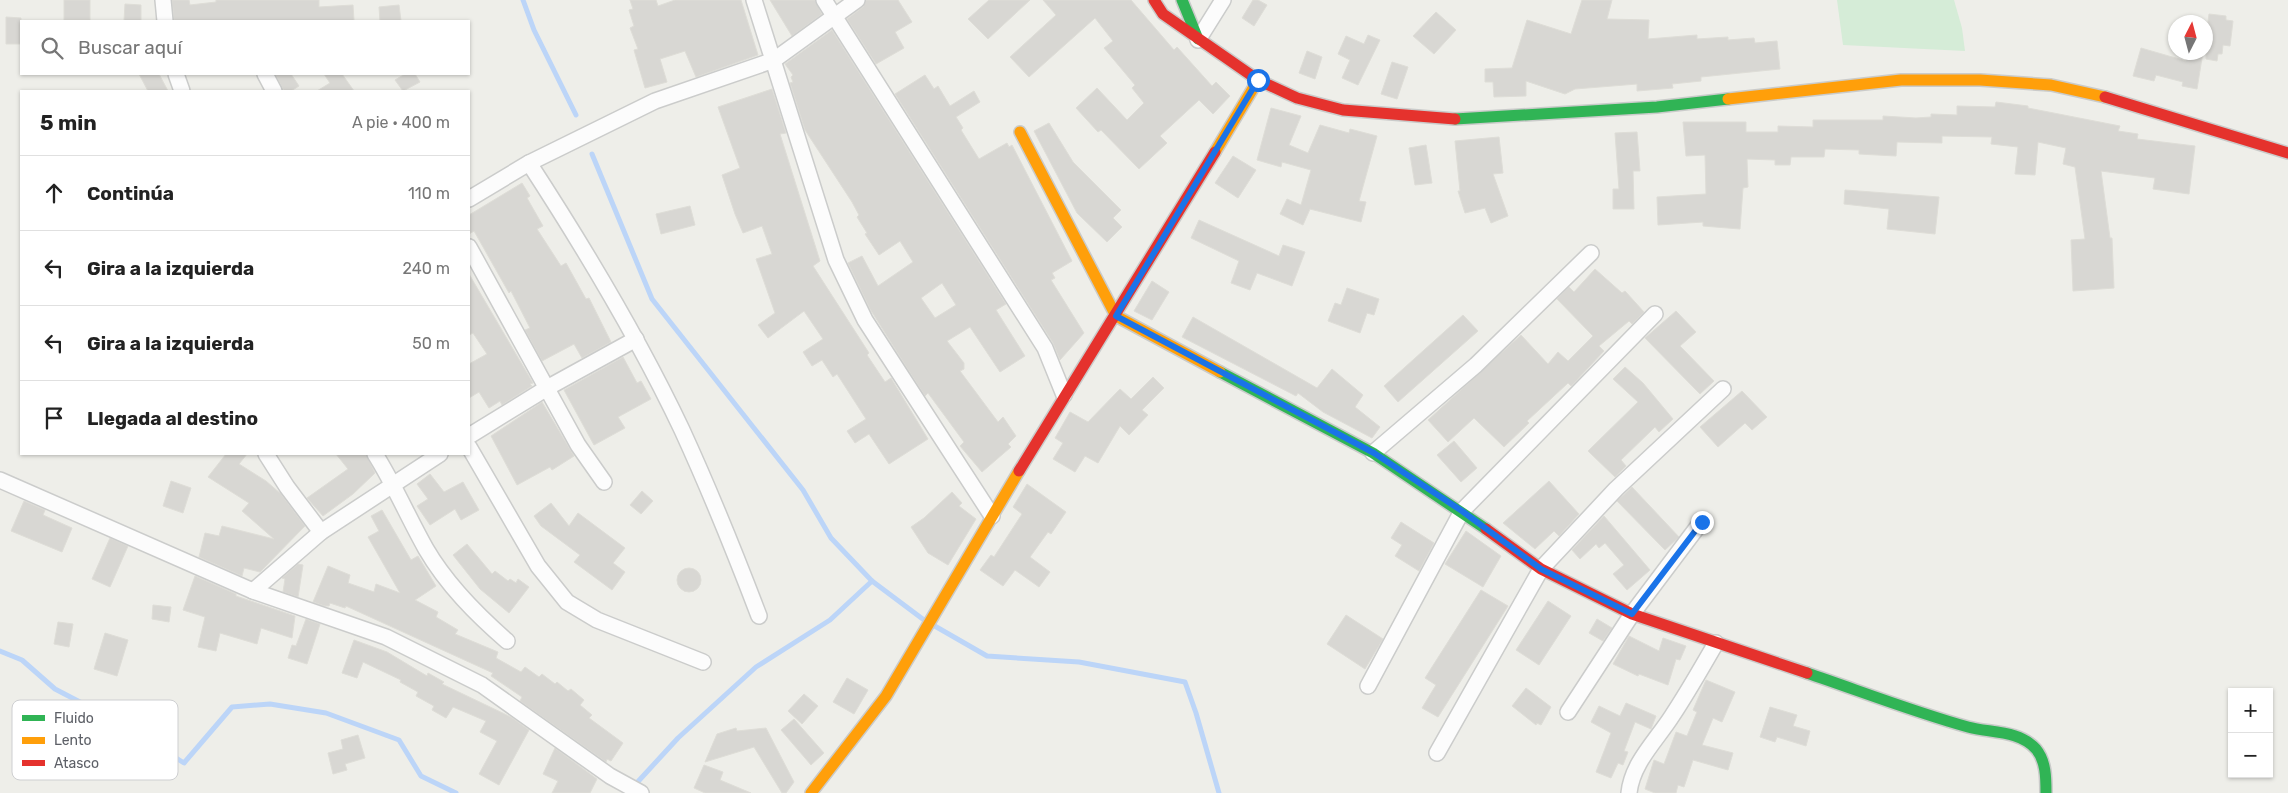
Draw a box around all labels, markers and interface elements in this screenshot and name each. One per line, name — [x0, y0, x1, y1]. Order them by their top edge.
north arrow — [2168, 15, 2213, 60]
search box — [20, 20, 470, 75]
icon: search — [38, 34, 66, 62]
text: Buscar aquí — [78, 36, 182, 59]
route start — [1247, 69, 1270, 92]
text: 5 min — [40, 110, 97, 135]
text: A pie · 400 m — [352, 113, 450, 132]
icon: ahead — [40, 179, 68, 207]
text: Continúa — [87, 182, 174, 205]
text: 110 m — [408, 184, 450, 203]
icon: left — [40, 254, 68, 282]
text: Gira a la izquierda — [87, 257, 254, 280]
text: 240 m — [403, 259, 450, 278]
icon: left — [40, 329, 68, 357]
text: Gira a la izquierda — [87, 332, 254, 355]
text: 50 m — [412, 334, 450, 353]
icon: arrive — [40, 404, 68, 432]
text: Llegada al destino — [87, 407, 258, 430]
route end — [1691, 511, 1714, 534]
map controls — [2228, 688, 2273, 778]
button: + — [2228, 688, 2273, 733]
legend — [12, 700, 178, 780]
text: Fluido — [54, 710, 94, 727]
text: Lento — [54, 732, 91, 749]
button: − — [2228, 733, 2273, 778]
text: Atasco — [54, 755, 99, 772]

